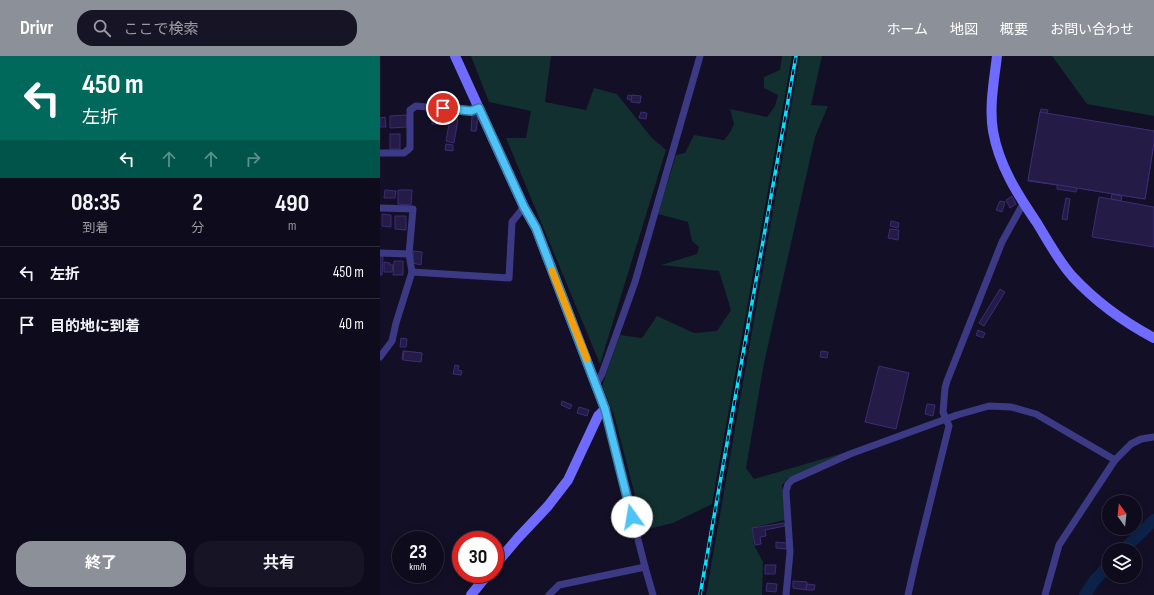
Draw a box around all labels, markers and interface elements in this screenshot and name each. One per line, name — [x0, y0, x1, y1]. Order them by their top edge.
search box — [77, 10, 357, 46]
text: Drivr — [20, 17, 53, 40]
icon: search — [91, 17, 113, 39]
text: ここで検索 — [123, 20, 198, 39]
text: ホーム — [886, 21, 928, 38]
text: 地図 — [950, 21, 978, 38]
text: 概要 — [1000, 21, 1028, 38]
text: お問い合わせ — [1050, 21, 1134, 38]
text: 450 m — [82, 68, 144, 101]
icon: left — [16, 72, 68, 124]
pin — [426, 91, 460, 125]
icon: arrive — [432, 97, 454, 119]
text: 左折 — [82, 107, 118, 128]
icon: left — [116, 148, 138, 170]
icon: ahead — [158, 148, 180, 170]
icon: ahead — [200, 148, 222, 170]
icon: right — [242, 148, 264, 170]
text: 08:35 — [71, 188, 120, 217]
text: 2 — [192, 188, 203, 217]
text: 490 — [275, 189, 309, 218]
text: m — [288, 218, 296, 234]
text: 到着 — [83, 220, 109, 236]
text: 分 — [191, 220, 204, 236]
icon: left — [16, 262, 38, 284]
text: 450 m — [333, 263, 364, 282]
text: 左折 — [50, 265, 80, 284]
icon: arrive — [16, 314, 38, 336]
text: 40 m — [339, 315, 364, 334]
text: 目的地に到着 — [50, 317, 140, 336]
north arrow — [1102, 495, 1142, 535]
map controls — [1102, 495, 1142, 583]
position arrow — [611, 496, 653, 538]
speed limit sign: 30 — [452, 531, 504, 583]
text: 23 — [409, 540, 427, 564]
button: 終了 — [16, 541, 186, 587]
button: 共有 — [194, 541, 364, 587]
button: layers — [1102, 543, 1142, 583]
text: km/h — [409, 561, 427, 573]

